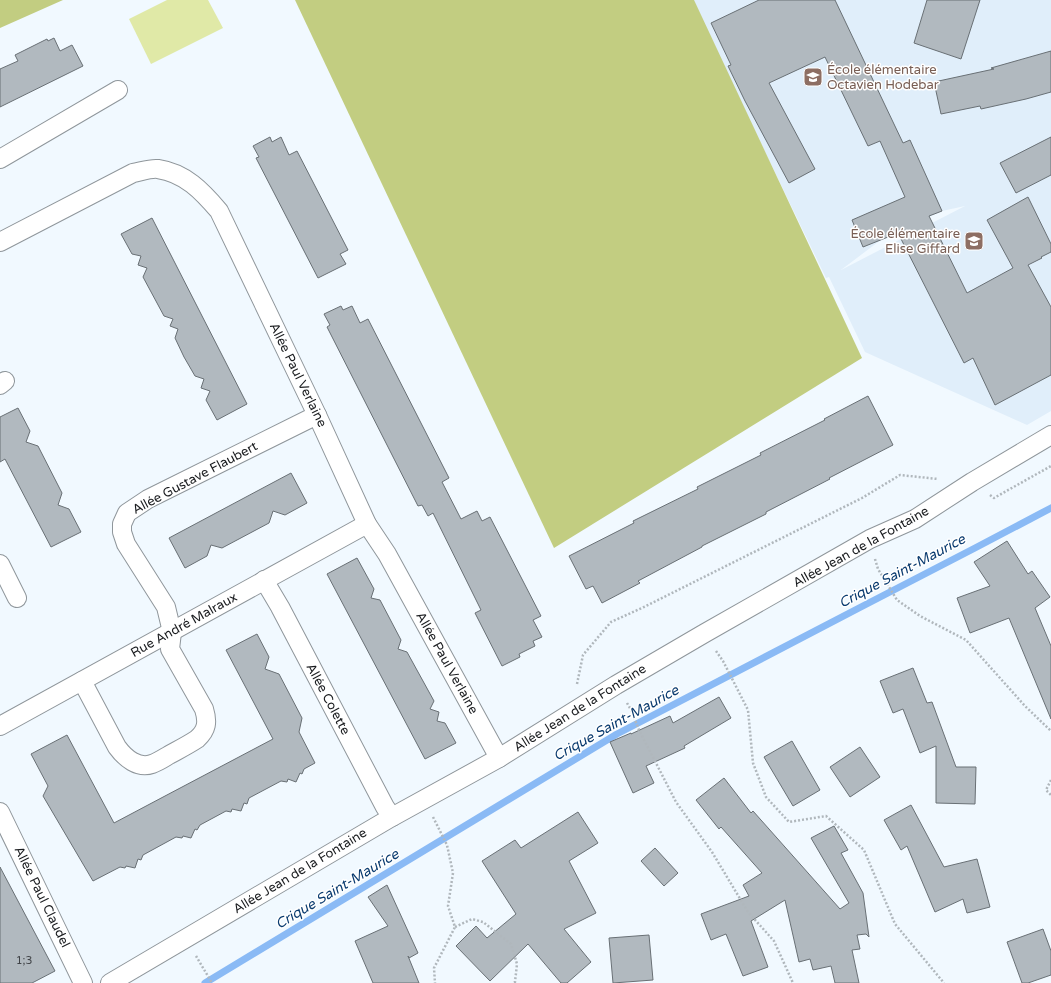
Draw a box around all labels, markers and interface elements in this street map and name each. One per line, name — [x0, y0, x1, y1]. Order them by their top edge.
place label: École élémentaire Octavien Hodebar — [827, 62, 939, 93]
school or university icon: École élémentaire Octavien Hodebar — [802, 66, 824, 88]
place label: École élémentaire Elise Giffard — [850, 226, 960, 257]
school or university icon: École élémentaire Elise Giffard — [963, 230, 985, 252]
street label: Allée Paul Verlaine — [266, 320, 330, 430]
street label: Allée Gustave Flaubert — [130, 438, 260, 518]
street label: Allée Jean de la Fontaine — [790, 503, 932, 591]
water label: Crique Saint-Maurice — [836, 530, 969, 612]
street label: Rue André Malraux — [128, 589, 240, 661]
street label: Allée Paul Verlaine — [412, 609, 482, 717]
street label: Allée Colette — [302, 660, 354, 738]
street label: Allée Jean de la Fontaine — [511, 661, 649, 755]
water label: Crique Saint-Maurice — [550, 681, 683, 765]
street label: Allée Jean de la Fontaine — [230, 825, 370, 917]
street label: Allée Paul Claudel — [11, 844, 73, 950]
water label: Crique Saint-Maurice — [272, 845, 403, 933]
house number: 1;3 — [16, 954, 32, 967]

